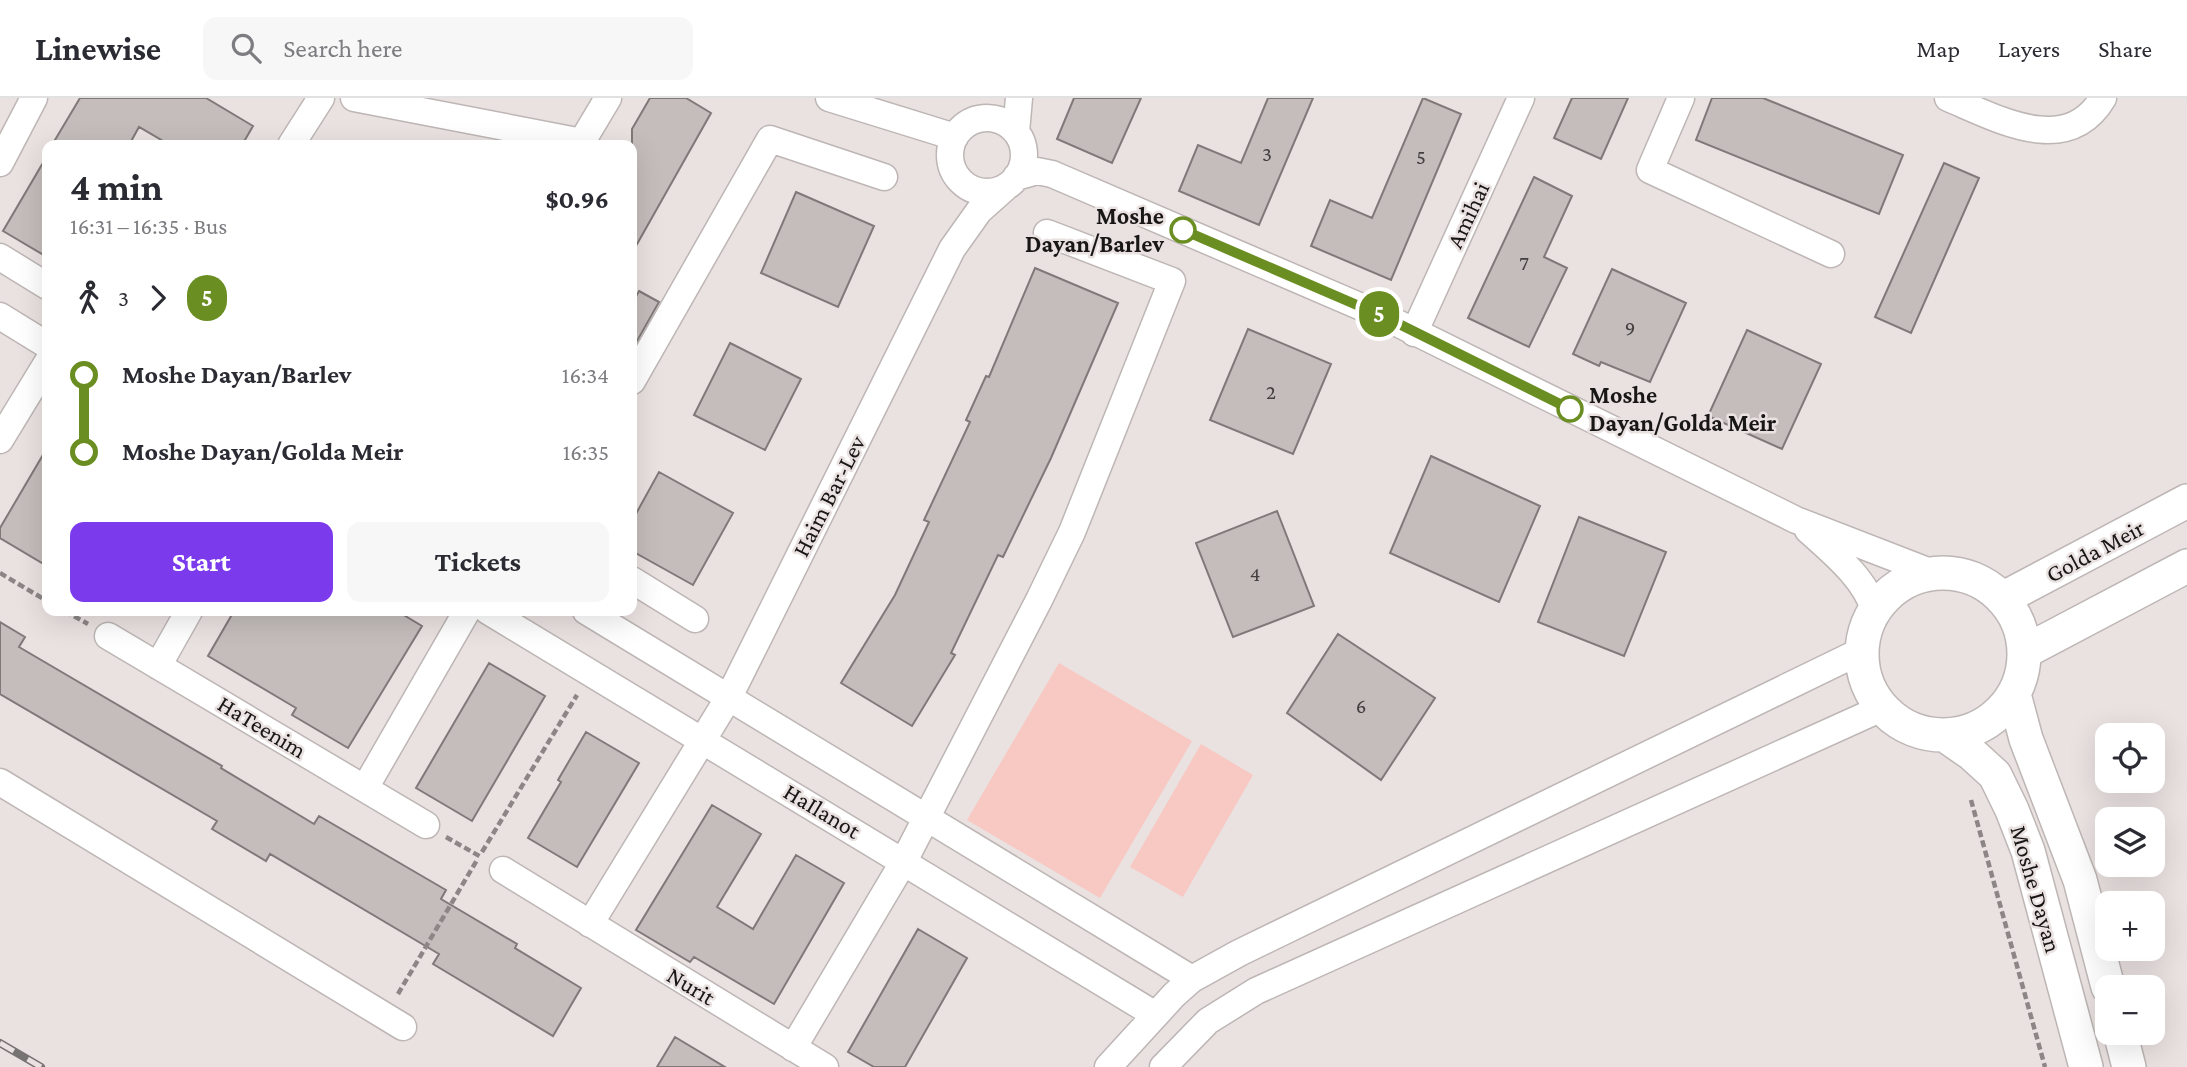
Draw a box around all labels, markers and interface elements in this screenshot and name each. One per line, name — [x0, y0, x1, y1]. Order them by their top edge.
search box — [203, 17, 693, 80]
icon: search — [227, 29, 265, 67]
text: Linewise — [35, 30, 161, 67]
text: Search here — [283, 34, 403, 63]
text: Map — [1916, 35, 1960, 62]
text: Layers — [1998, 35, 2060, 62]
text: Share — [2098, 35, 2152, 62]
house number: 3 — [1262, 142, 1272, 166]
house number: 5 — [1416, 145, 1426, 169]
text: 4 min — [70, 166, 163, 208]
street label: Amihai — [1441, 178, 1494, 252]
text: $0.96 — [545, 185, 609, 214]
place label: Moshe Dayan/Barlev — [1025, 202, 1164, 257]
text: 16:31 – 16:35 · Bus — [70, 213, 227, 239]
marker: Moshe Dayan/Barlev — [1170, 217, 1196, 243]
house number: 7 — [1519, 251, 1529, 275]
icon: walk — [70, 279, 108, 317]
icon: forward — [139, 279, 177, 317]
text: 5 — [201, 284, 213, 311]
text: 3 — [118, 285, 129, 311]
line badge: 5 — [1356, 291, 1402, 337]
text: 5 — [1373, 300, 1385, 327]
house number: 9 — [1625, 316, 1635, 340]
text: Moshe Dayan/Barlev — [122, 360, 351, 389]
text: 16:34 — [562, 362, 609, 388]
house number: 2 — [1266, 380, 1276, 404]
place label: Moshe Dayan/Golda Meir — [1589, 381, 1777, 436]
marker: Moshe Dayan/Golda Meir — [1557, 396, 1583, 422]
street label: Haim Bar-Lev — [787, 430, 871, 561]
text: Moshe Dayan/Golda Meir — [122, 437, 404, 466]
text: 16:35 — [563, 439, 609, 465]
street label: Golda Meir — [2041, 513, 2149, 588]
button: Start — [70, 522, 333, 602]
button: Tickets — [347, 522, 609, 602]
house number: 4 — [1250, 562, 1260, 586]
street label: HaTeenim — [213, 690, 311, 764]
house number: 6 — [1356, 694, 1366, 718]
map controls — [2095, 723, 2165, 1045]
button: locate — [2095, 723, 2165, 793]
street label: HaIlanot — [779, 777, 866, 844]
button: layers — [2095, 807, 2165, 877]
street label: Moshe Dayan — [2005, 822, 2068, 956]
button: + — [2095, 891, 2165, 961]
street label: Nurit — [662, 961, 721, 1011]
button: − — [2095, 975, 2165, 1045]

